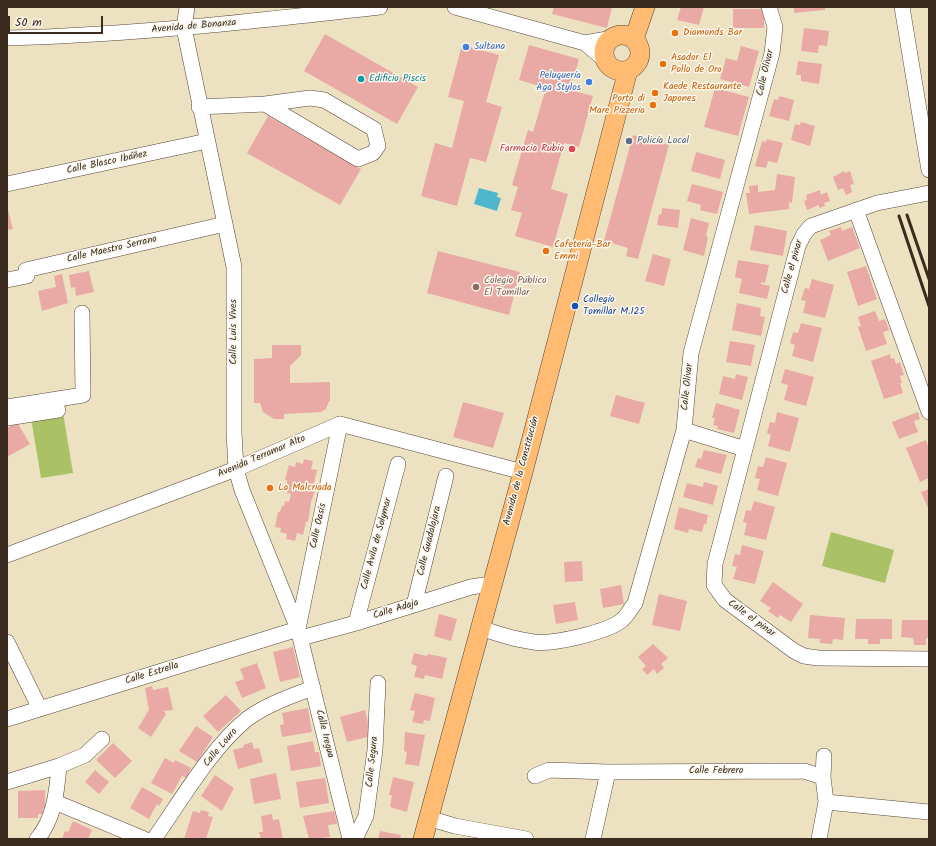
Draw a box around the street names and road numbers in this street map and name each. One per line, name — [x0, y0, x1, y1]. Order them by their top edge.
street label: Avenida de Bonanza — [151, 17, 237, 37]
street label: Calle Olivar — [755, 49, 777, 97]
street label: Calle Blasco Ibáñez — [66, 149, 148, 177]
street label: Calle Maestro Serrano — [66, 234, 158, 266]
street label: Calle el pinar — [780, 239, 806, 295]
street label: Calle Luis Vives — [228, 299, 240, 365]
street label: Calle Olivar — [680, 363, 696, 411]
street label: Avenida de la Constitución — [502, 415, 542, 527]
street label: Avenida Terramar Alto — [216, 433, 308, 481]
street label: Calle Avila de Solymar — [359, 497, 395, 591]
street label: Calle Oasis — [308, 502, 330, 550]
street label: Calle Guadalajara — [415, 505, 445, 577]
street label: Calle Adaja — [372, 597, 420, 623]
street label: Calle el pinar — [725, 598, 777, 640]
street label: Calle Estrella — [124, 660, 180, 688]
street label: Calle Iregua — [312, 709, 336, 759]
street label: Calle Louro — [201, 726, 241, 770]
street label: Calle Segura — [364, 736, 382, 788]
street label: Calle Febrero — [689, 765, 743, 777]

